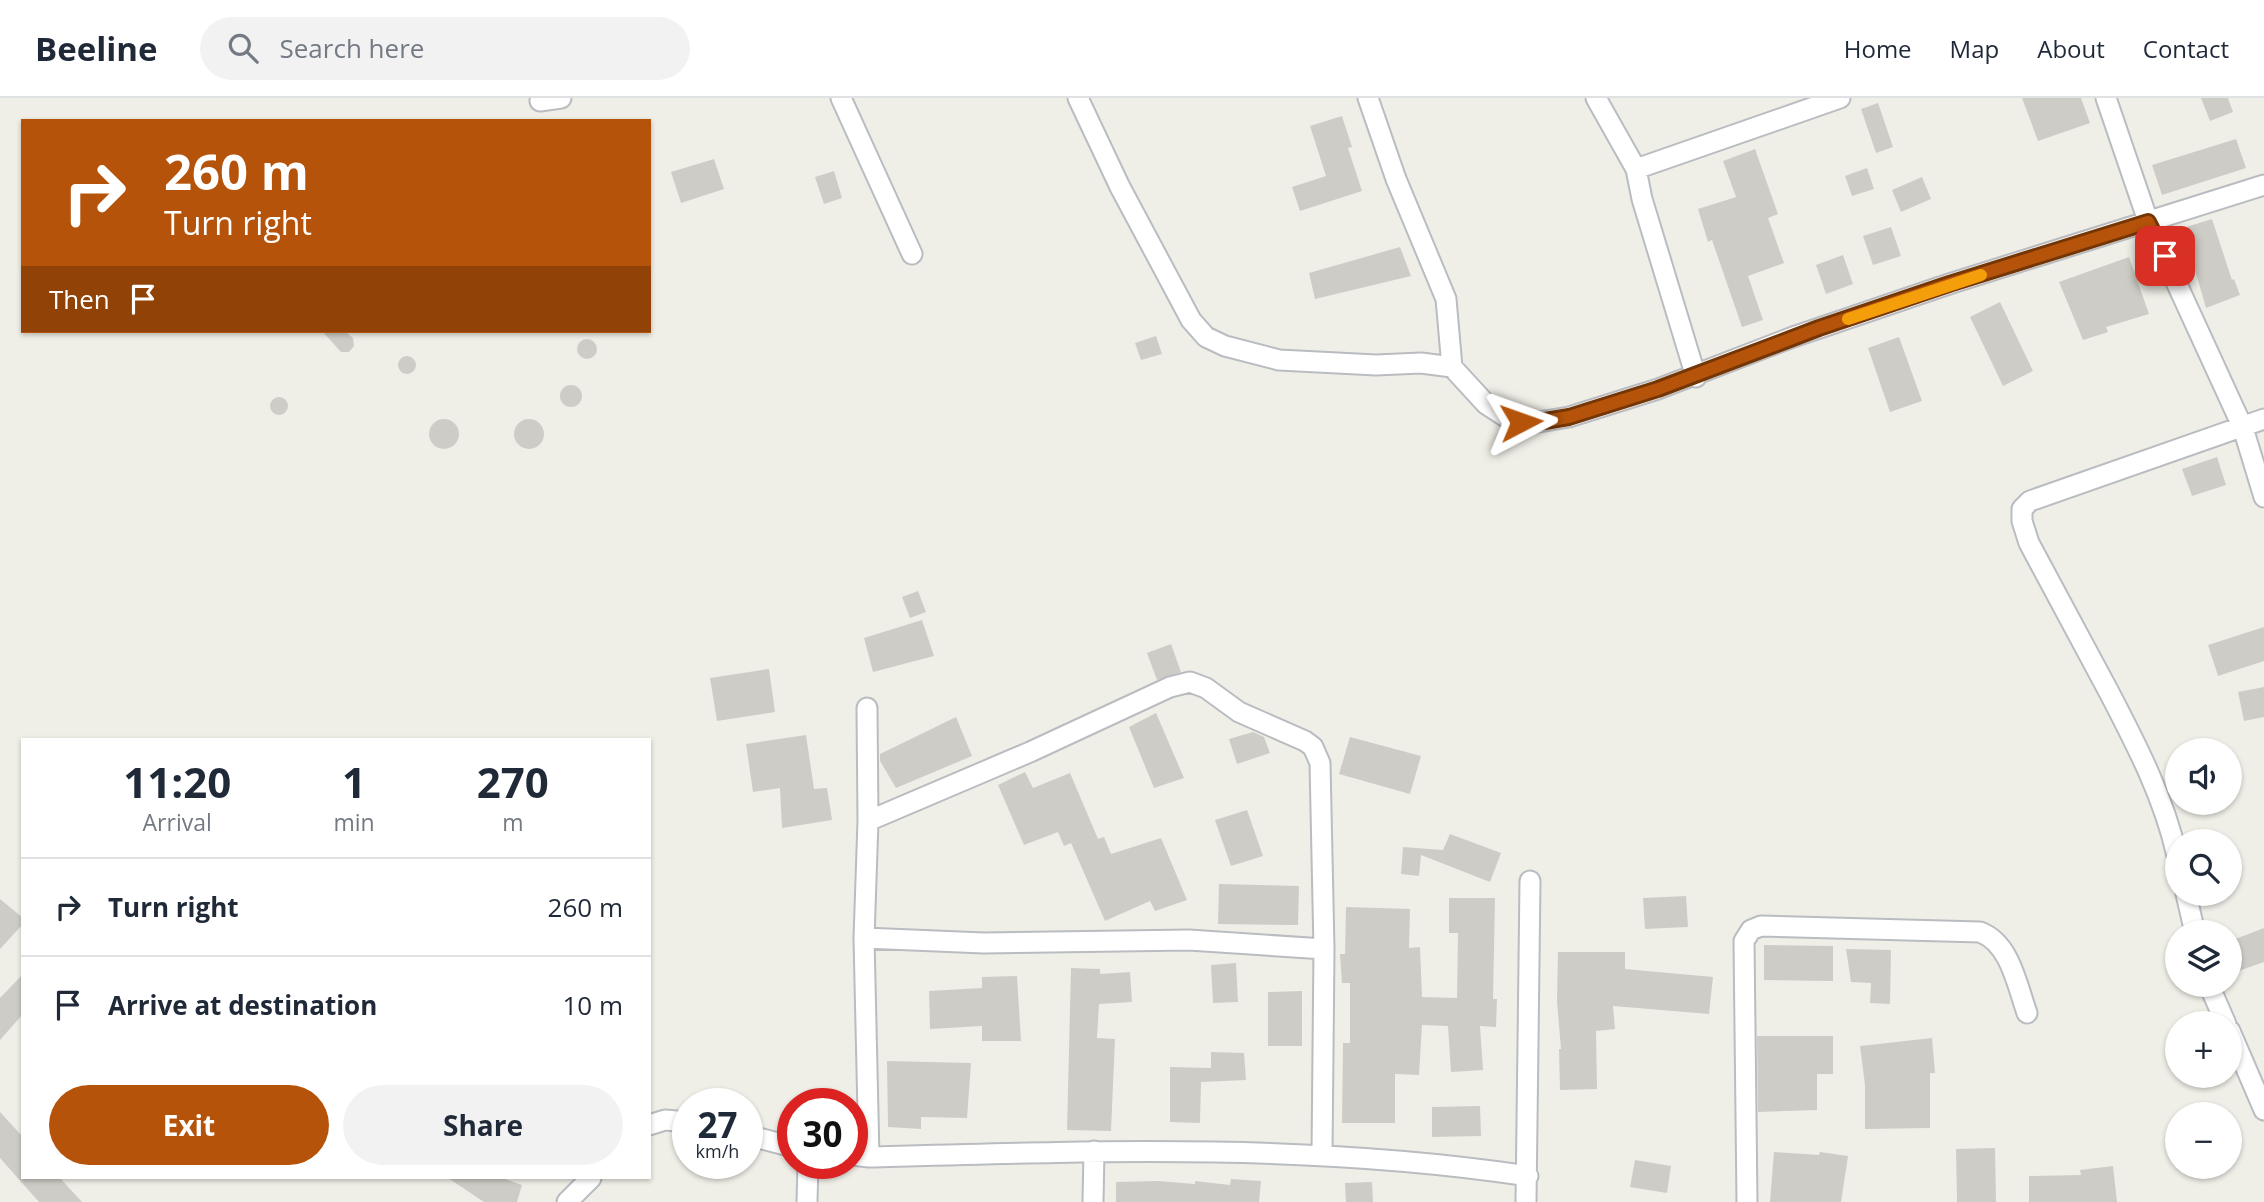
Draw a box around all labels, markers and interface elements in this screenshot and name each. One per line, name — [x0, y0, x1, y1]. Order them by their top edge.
search box — [200, 17, 690, 80]
text: Beeline — [35, 26, 158, 71]
icon: search — [224, 29, 262, 67]
text: Search here — [280, 30, 424, 66]
text: Home — [1844, 32, 1912, 65]
text: Map — [1950, 32, 1999, 65]
text: About — [2037, 32, 2105, 65]
text: Contact — [2143, 32, 2229, 65]
text: 260 m — [164, 138, 309, 204]
icon: right — [49, 147, 140, 238]
text: Turn right — [164, 201, 312, 244]
pin — [2135, 226, 2195, 286]
icon: arrive — [2146, 237, 2184, 275]
icon: arrive — [124, 280, 162, 318]
text: Then — [49, 281, 110, 317]
position arrow — [1484, 385, 1558, 459]
map controls — [2165, 738, 2242, 1179]
button: sound — [2165, 738, 2242, 815]
text: 11:20 — [123, 753, 231, 810]
text: 1 — [342, 753, 366, 810]
text: 270 — [477, 753, 549, 810]
text: Arrival — [143, 806, 212, 838]
text: min — [333, 806, 375, 838]
text: m — [502, 806, 523, 838]
button: search — [2165, 829, 2242, 906]
icon: right — [49, 888, 87, 926]
text: Turn right — [108, 889, 239, 925]
text: 260 m — [548, 889, 623, 925]
button: layers — [2165, 920, 2242, 997]
icon: arrive — [49, 986, 87, 1024]
text: Arrive at destination — [108, 987, 377, 1023]
text: 10 m — [562, 987, 623, 1023]
button: + — [2165, 1011, 2242, 1088]
button: Exit — [49, 1085, 329, 1165]
button: Share — [343, 1085, 623, 1165]
speed limit sign: 30 — [777, 1088, 868, 1179]
text: 27 — [697, 1101, 738, 1148]
button: − — [2165, 1102, 2242, 1179]
text: km/h — [696, 1139, 739, 1163]

